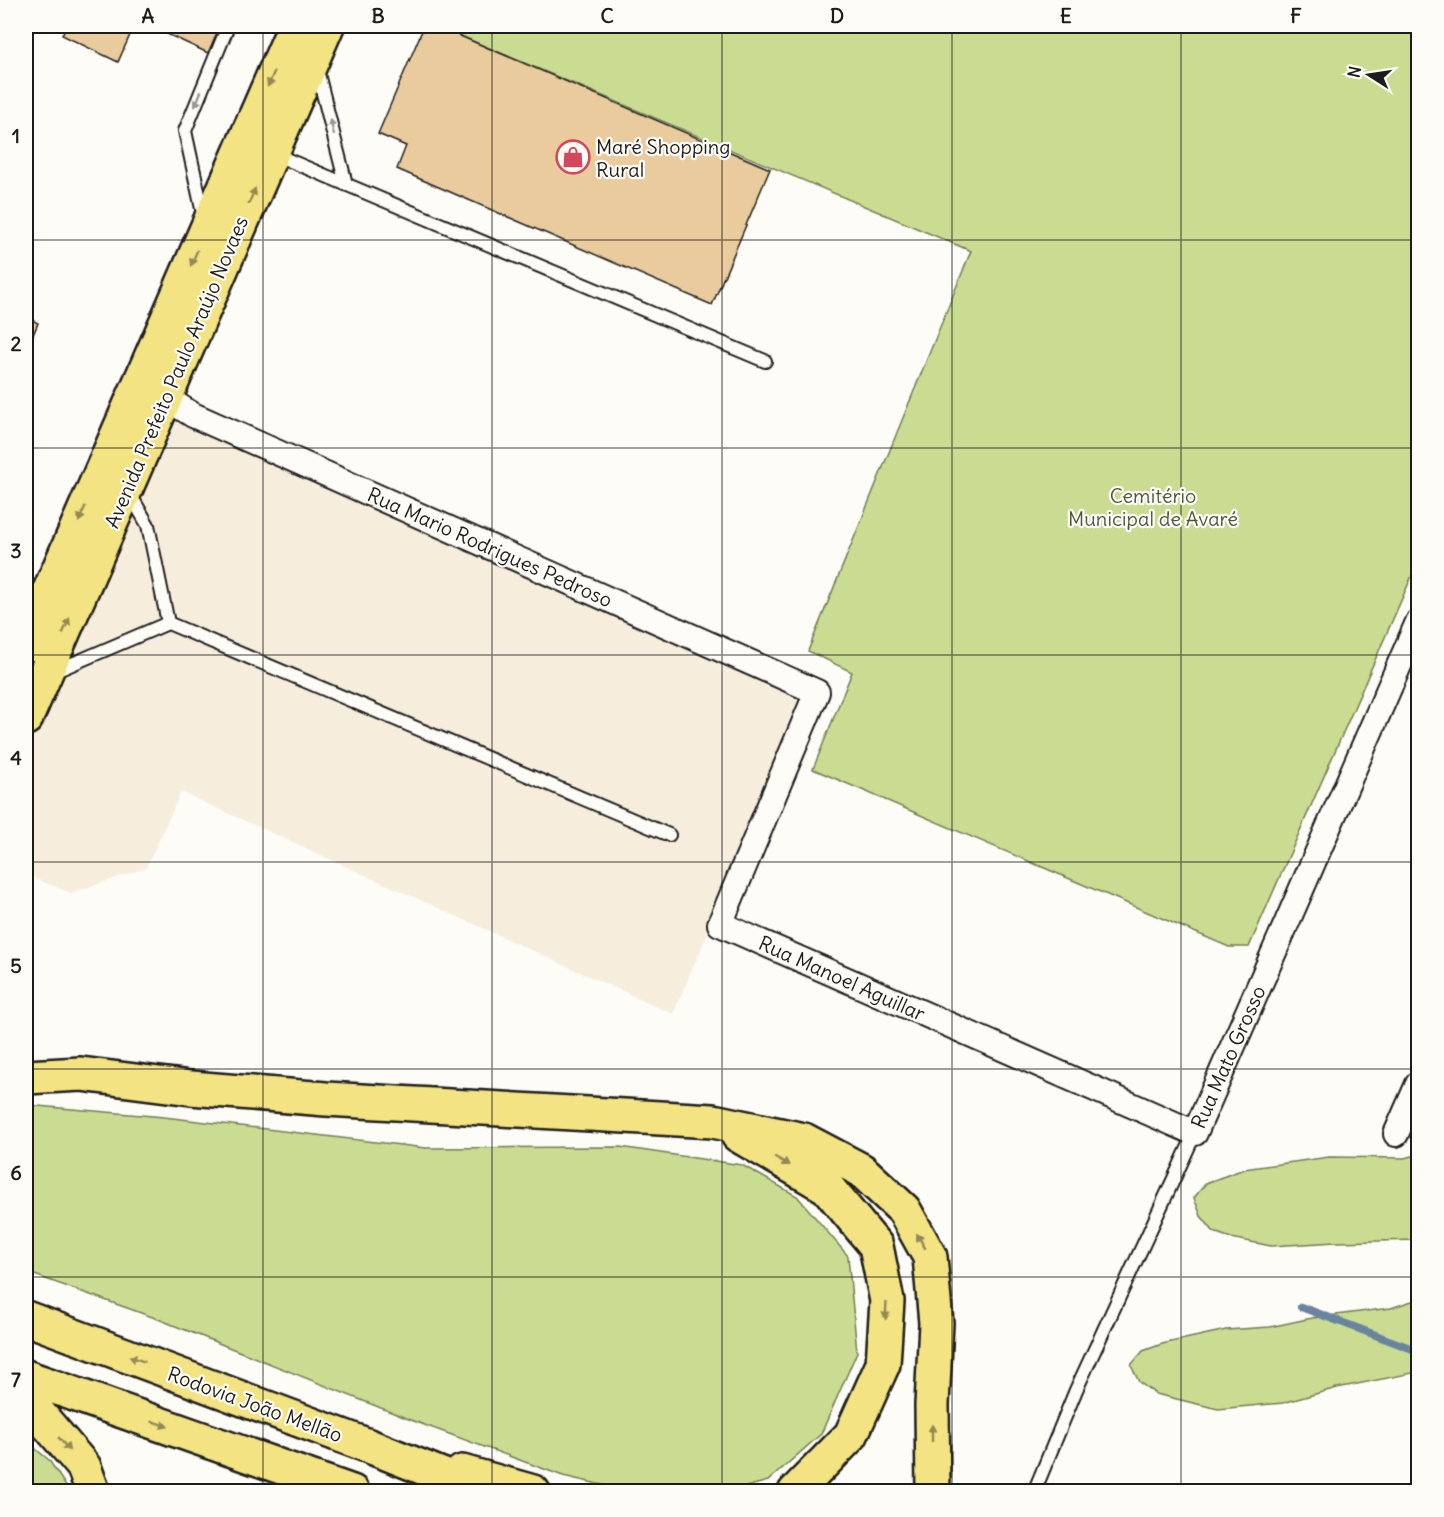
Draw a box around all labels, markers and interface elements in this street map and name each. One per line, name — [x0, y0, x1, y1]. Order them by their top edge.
text: A — [142, 3, 155, 28]
text: B — [371, 3, 385, 28]
text: C — [600, 3, 614, 28]
text: D — [830, 3, 844, 28]
text: E — [1060, 3, 1072, 28]
text: F — [1290, 3, 1302, 28]
north arrow — [1339, 45, 1399, 105]
text: N — [1343, 64, 1365, 79]
one-way arrow — [266, 70, 275, 88]
one-way arrow — [193, 90, 202, 108]
one-way arrow — [326, 118, 336, 137]
text: 1 — [12, 123, 20, 148]
place label: Maré Shopping Rural — [596, 134, 731, 182]
shop icon: Maré Shopping Rural — [555, 139, 591, 175]
one-way arrow — [247, 187, 257, 205]
street label: Avenida Prefeito Paulo Araújo Novaes — [99, 212, 253, 532]
one-way arrow — [188, 249, 198, 267]
text: 2 — [11, 331, 22, 356]
street label: Rua Mario Rodrigues Pedroso — [364, 482, 616, 612]
park label: Cemitério Municipal de Avaré — [1068, 483, 1238, 531]
one-way arrow — [77, 505, 87, 523]
text: 3 — [10, 538, 22, 563]
one-way arrow — [62, 617, 71, 634]
text: 4 — [10, 745, 22, 770]
street label: Rua Manoel Aguillar — [755, 930, 929, 1026]
text: 5 — [10, 953, 22, 978]
street label: Rua Mato Grosso — [1185, 982, 1271, 1132]
one-way arrow — [773, 1156, 790, 1166]
text: 6 — [10, 1160, 22, 1185]
one-way arrow — [916, 1232, 926, 1249]
one-way arrow — [882, 1301, 891, 1320]
one-way arrow — [128, 1354, 146, 1364]
street label: Rodovia João Mellão — [164, 1361, 346, 1447]
text: 7 — [11, 1367, 21, 1392]
one-way arrow — [151, 1419, 169, 1429]
one-way arrow — [927, 1424, 937, 1443]
one-way arrow — [57, 1436, 70, 1451]

